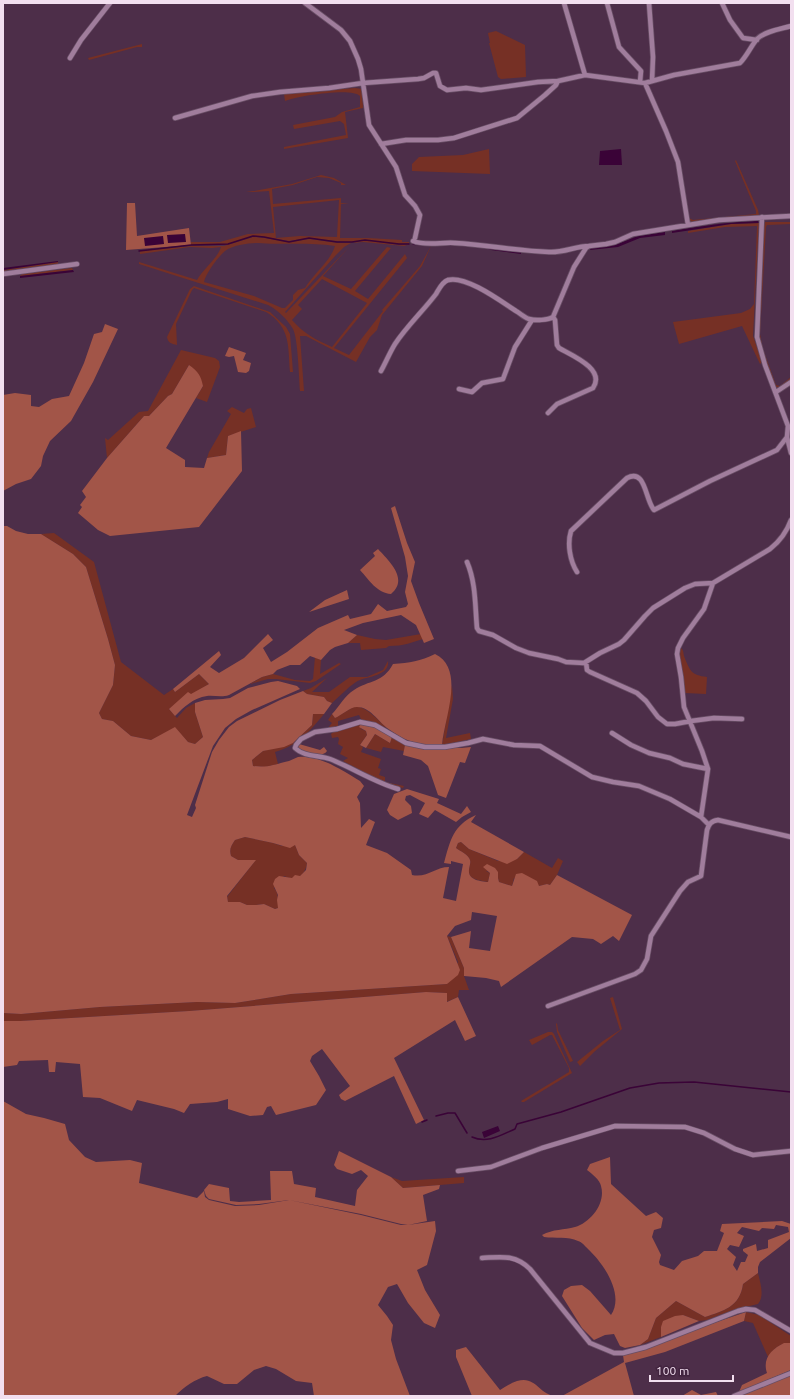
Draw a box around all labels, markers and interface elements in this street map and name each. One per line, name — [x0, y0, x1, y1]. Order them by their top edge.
scale bar — [650, 1357, 733, 1383]
text: 100 m — [656, 1364, 689, 1377]

